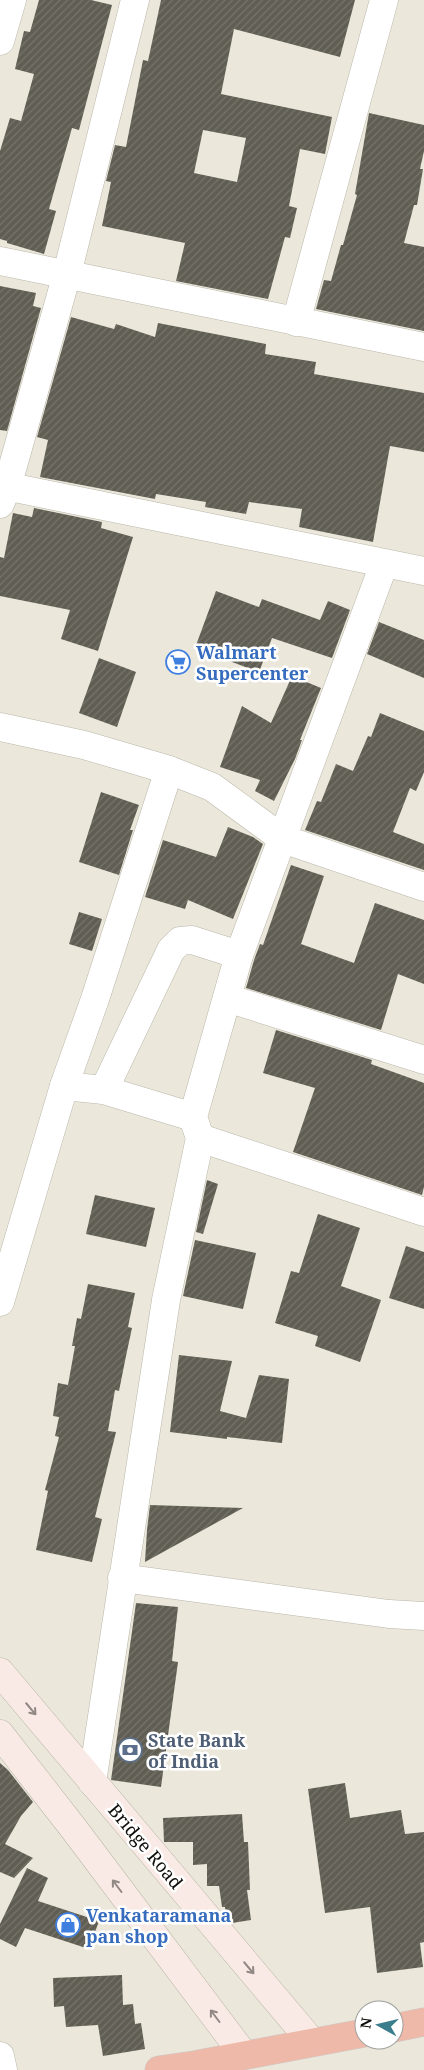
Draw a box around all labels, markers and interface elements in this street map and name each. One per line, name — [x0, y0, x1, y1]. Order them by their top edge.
place label: Walmart Supercenter — [196, 640, 309, 685]
supermarket icon: Walmart Supercenter — [165, 649, 191, 675]
one-way arrow — [26, 1703, 37, 1716]
place label: State Bank of India — [148, 1728, 246, 1773]
bank icon: State Bank of India — [117, 1737, 143, 1763]
street label: Bridge Road — [103, 1798, 189, 1894]
one-way arrow — [112, 1880, 123, 1893]
place label: Venkataramana pan shop — [86, 1903, 232, 1948]
shop icon: Venkataramana pan shop — [55, 1912, 81, 1938]
one-way arrow — [243, 1961, 254, 1974]
north arrow — [354, 2000, 404, 2050]
one-way arrow — [209, 2010, 220, 2023]
text: N — [355, 2016, 376, 2030]

